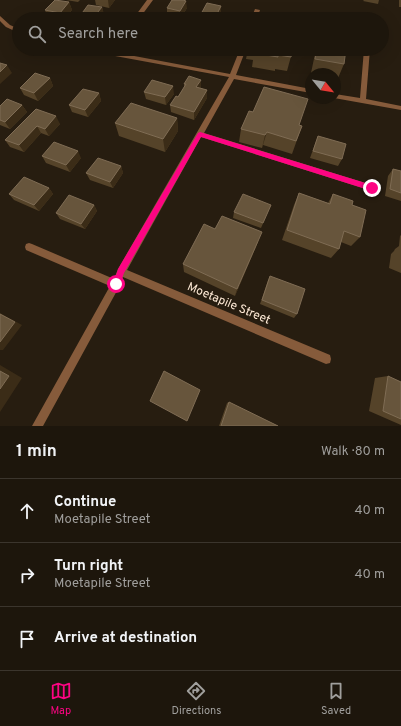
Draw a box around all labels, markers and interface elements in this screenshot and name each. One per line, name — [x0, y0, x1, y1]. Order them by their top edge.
search box — [12, 12, 389, 56]
icon: search — [26, 23, 48, 45]
text: Search here — [58, 25, 138, 44]
north arrow — [305, 68, 341, 104]
route end — [363, 179, 381, 197]
route start — [107, 275, 125, 293]
street label: Moetapile Street — [184, 279, 273, 329]
text: 1 min — [16, 441, 57, 463]
text: Walk · 80 m — [321, 444, 385, 460]
text: Continue — [54, 493, 116, 512]
icon: ahead — [16, 500, 38, 522]
text: 40 m — [355, 503, 385, 519]
text: Moetapile Street — [54, 512, 151, 528]
text: Turn right — [54, 557, 123, 576]
icon: right — [16, 564, 38, 586]
text: 40 m — [355, 567, 385, 583]
text: Moetapile Street — [54, 576, 151, 592]
icon: arrive — [16, 628, 38, 650]
text: Arrive at destination — [54, 629, 197, 648]
tab: Map — [50, 680, 72, 718]
tab: Directions — [171, 680, 221, 718]
tab: Saved — [321, 680, 351, 718]

